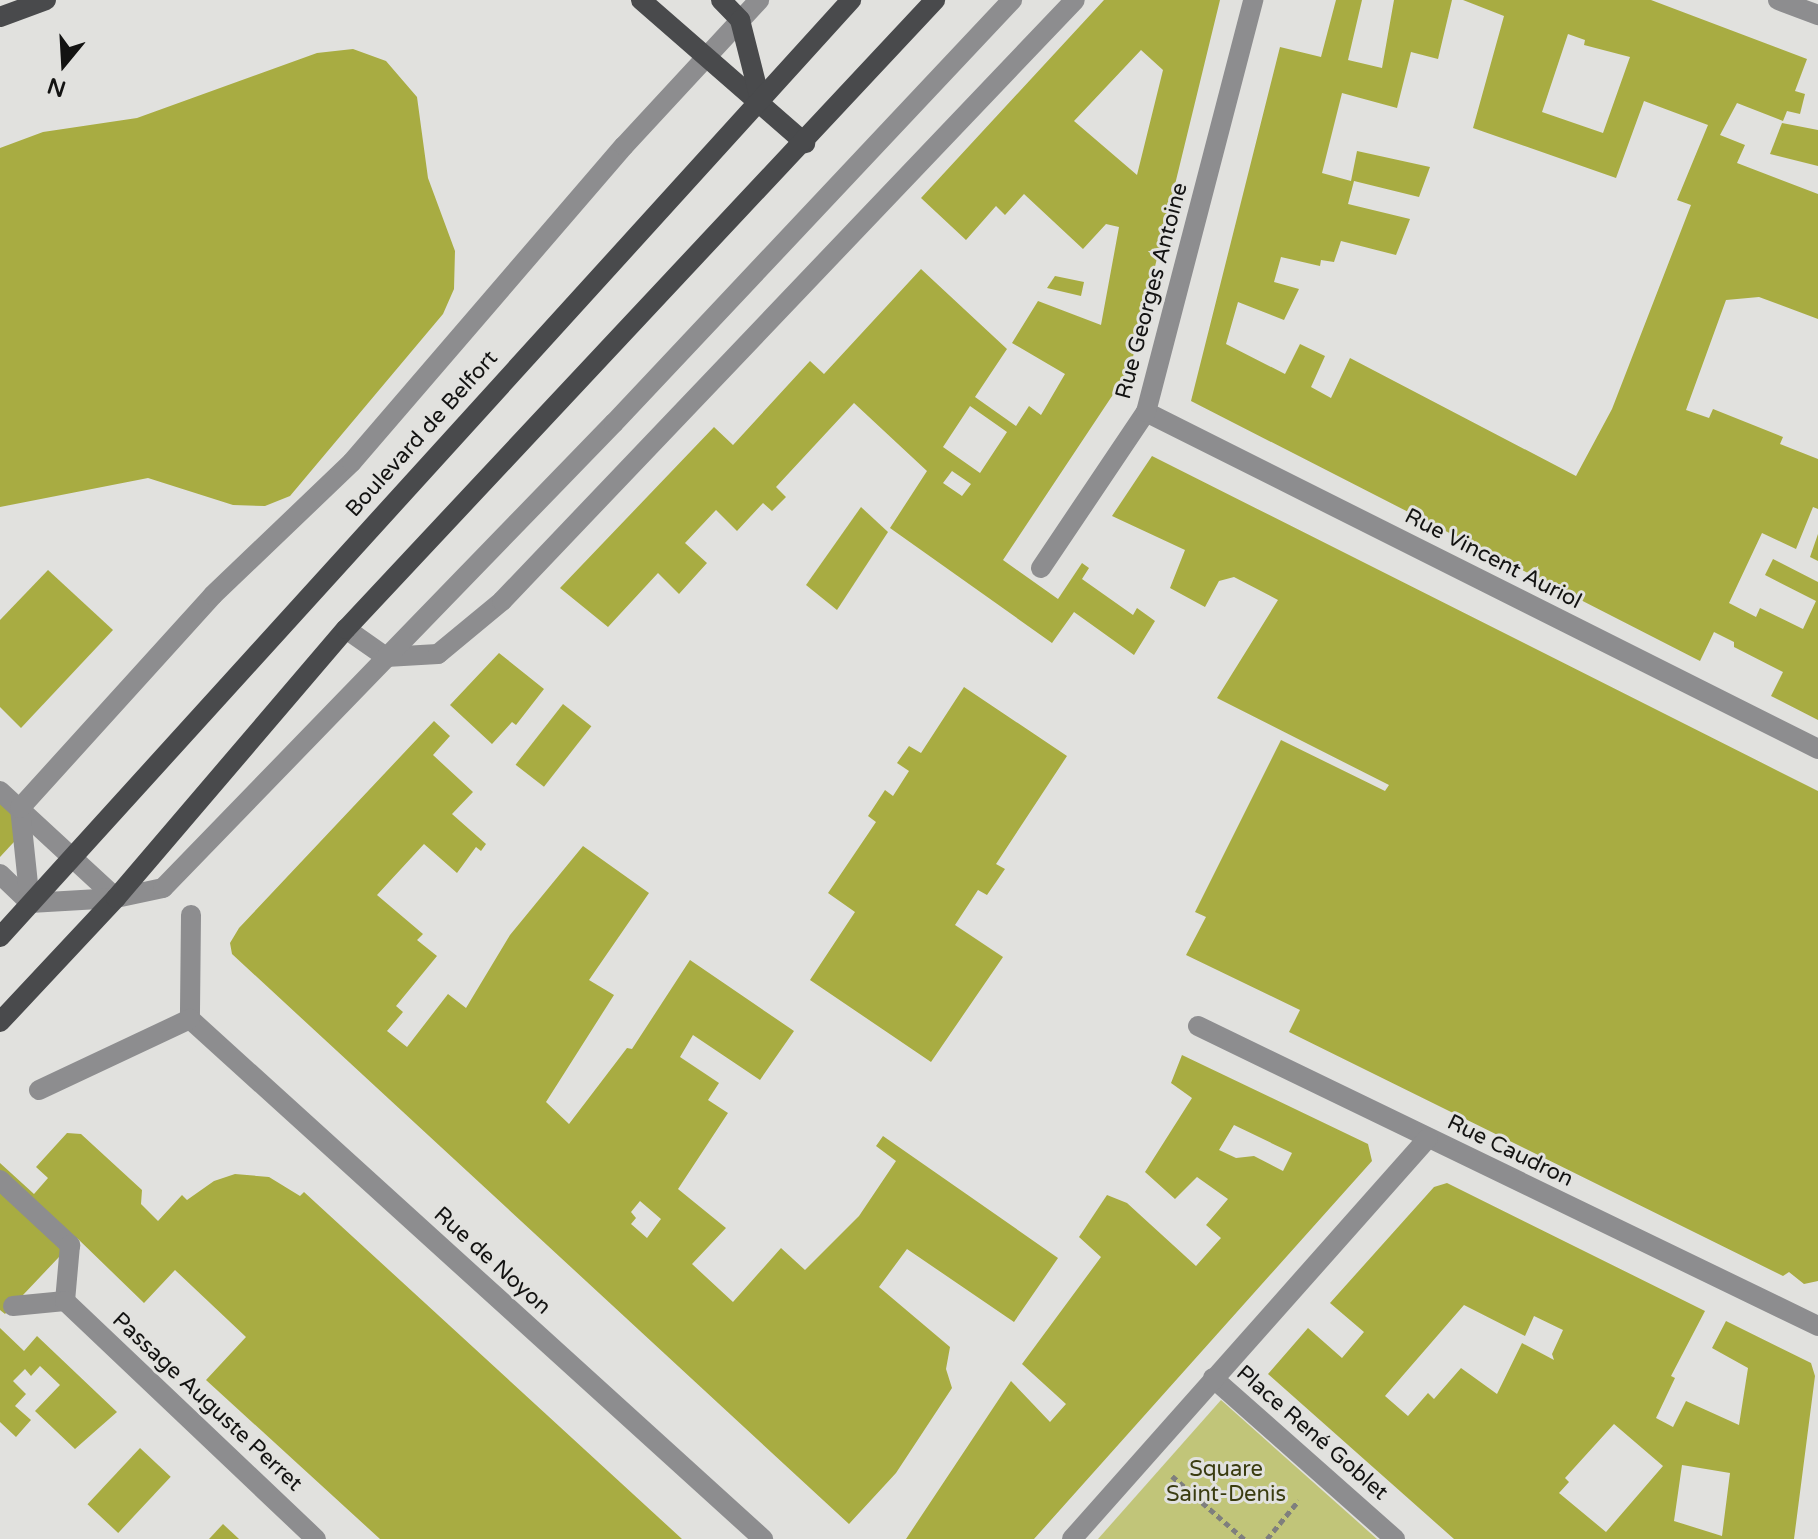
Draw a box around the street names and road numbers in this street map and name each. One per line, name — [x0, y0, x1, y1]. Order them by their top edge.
street label: Rue Georges Antoine — [1110, 180, 1194, 402]
street label: Boulevard de Belfort — [340, 345, 504, 523]
street label: Rue Vincent Auriol — [1400, 503, 1586, 615]
street label: Rue Caudron — [1443, 1109, 1577, 1193]
street label: Rue de Noyon — [428, 1202, 556, 1320]
street label: Passage Auguste Perret — [107, 1307, 307, 1497]
street label: Place René Goblet — [1231, 1360, 1393, 1506]

